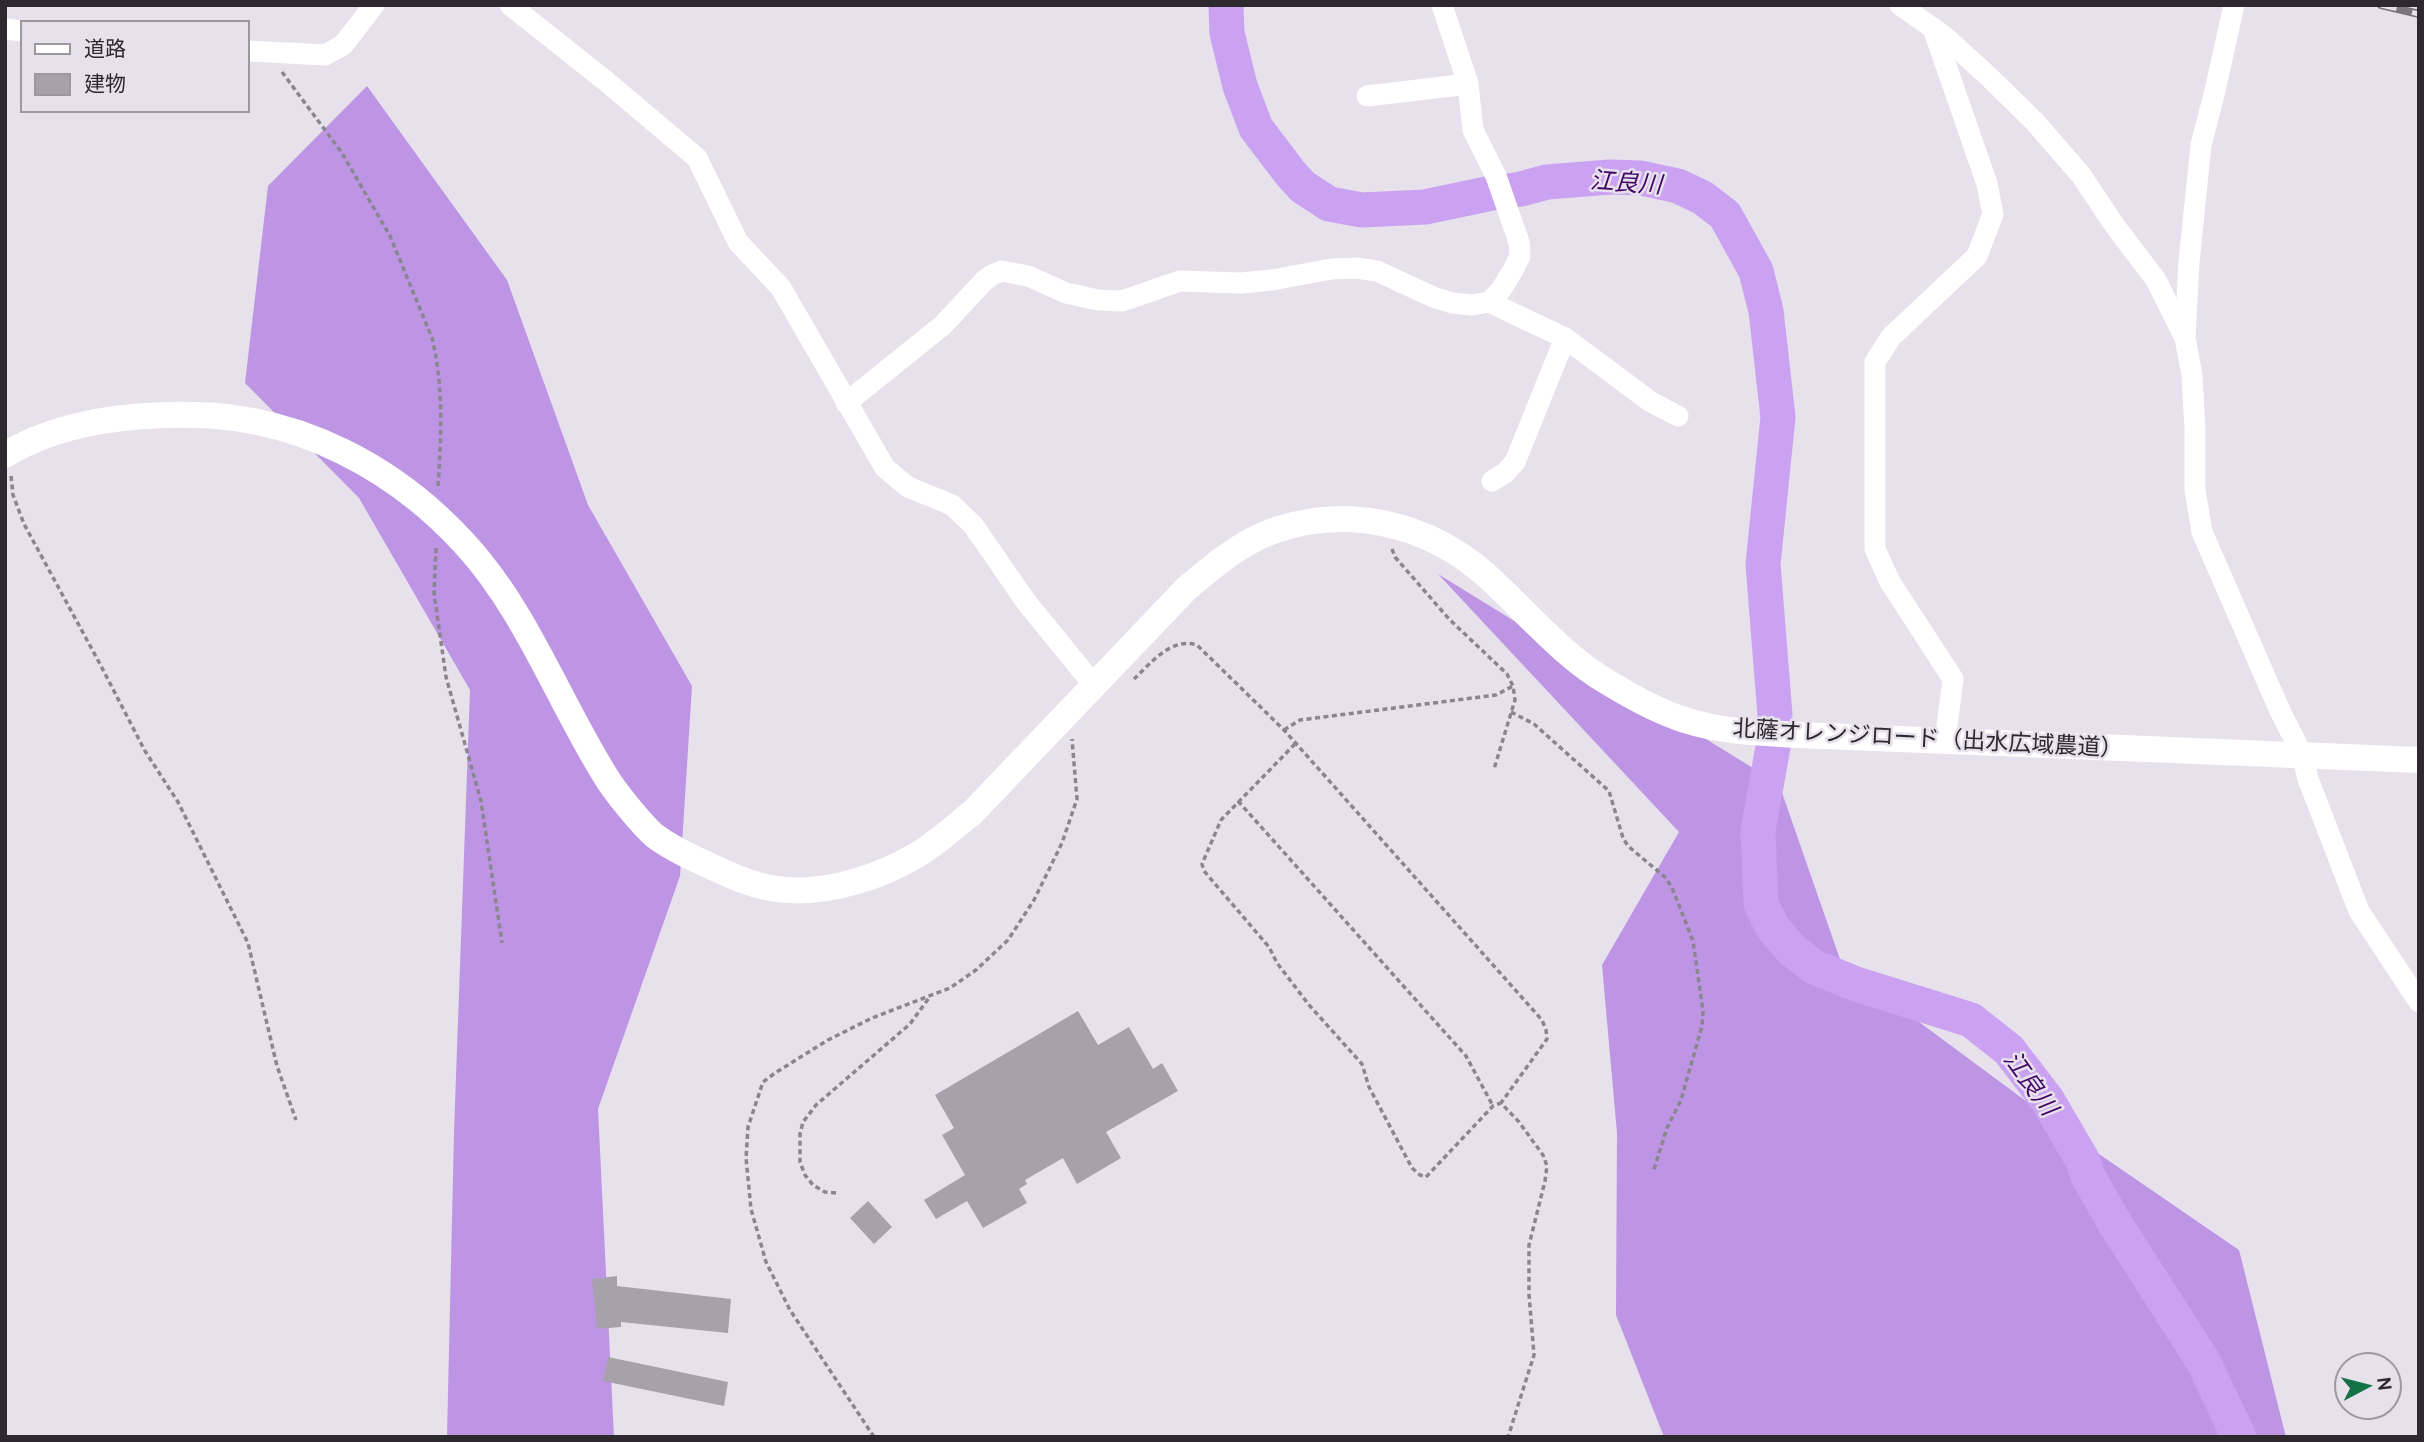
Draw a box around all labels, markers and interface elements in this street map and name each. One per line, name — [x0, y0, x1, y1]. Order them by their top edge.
legend — [21, 21, 248, 112]
text: 道路 — [84, 36, 126, 61]
text: 建物 — [84, 71, 126, 96]
water label: 江良川 — [1589, 165, 1666, 199]
street label: 北薩オレンジロード（出水広域農道） — [1732, 714, 2124, 762]
water label: 江良川 — [1998, 1045, 2066, 1123]
north arrow — [2333, 1351, 2403, 1421]
text: N — [2372, 1376, 2397, 1392]

